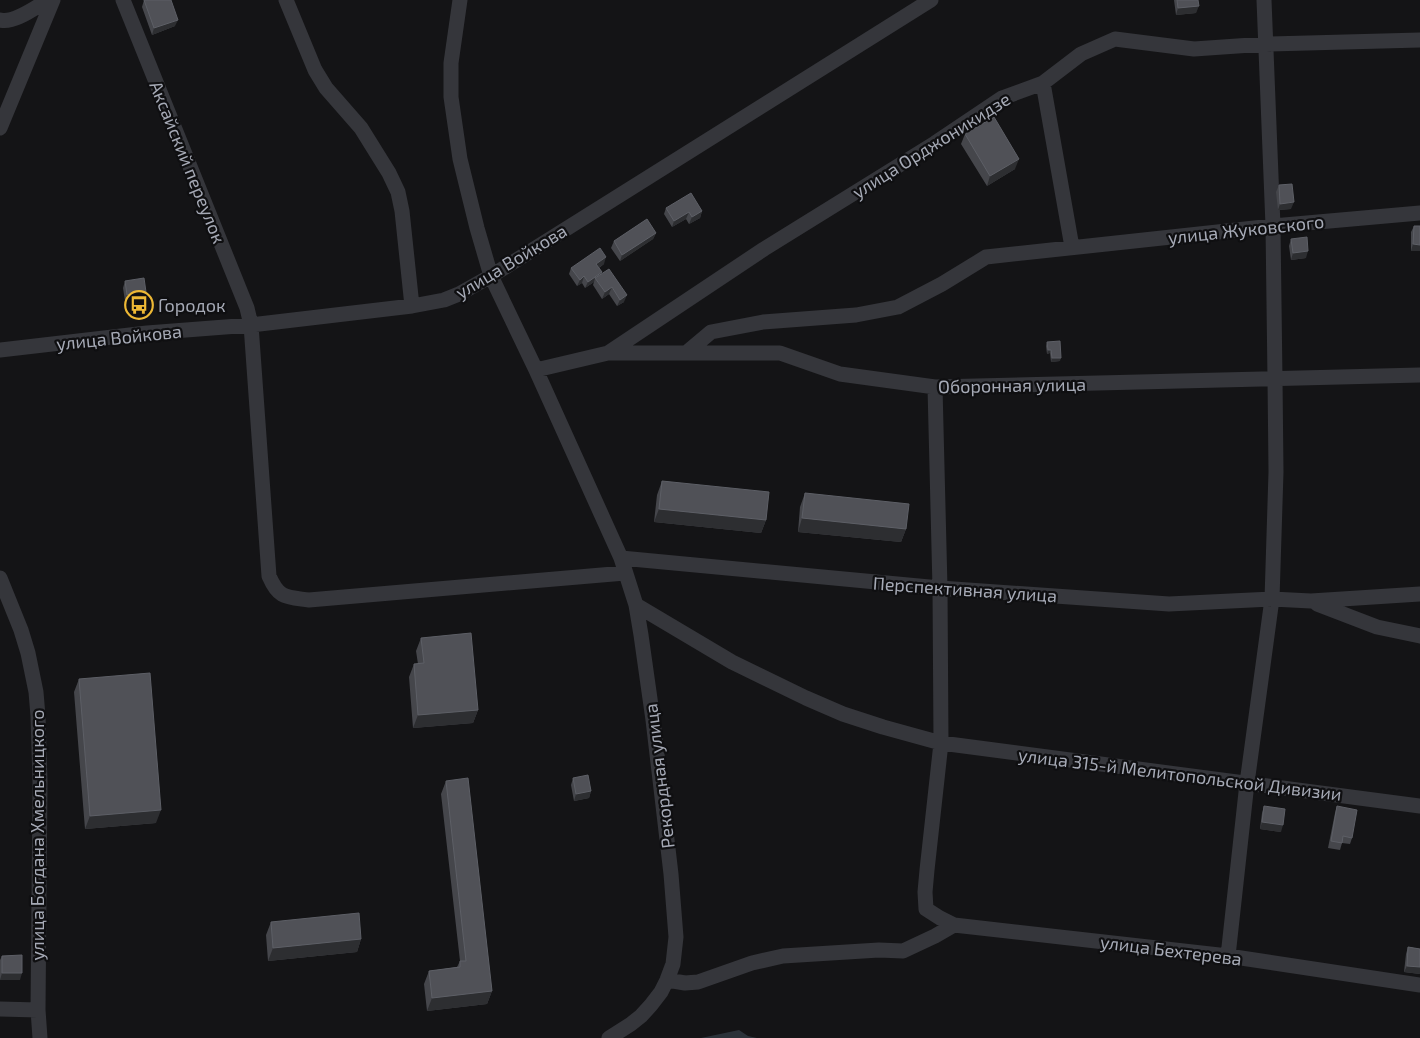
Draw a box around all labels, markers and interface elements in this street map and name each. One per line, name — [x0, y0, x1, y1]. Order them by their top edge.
street label: Аксайский переулок — [145, 78, 231, 247]
street label: улица Орджоникидзе — [848, 87, 1014, 203]
street label: улица Жуковского — [1167, 210, 1325, 248]
street label: улица Войкова — [451, 219, 571, 303]
bus stop icon: Городок — [124, 290, 154, 320]
place label: Городок — [158, 294, 226, 316]
street label: улица Войкова — [55, 319, 183, 355]
street label: Оборонная улица — [938, 373, 1086, 397]
street label: Перспективная улица — [872, 572, 1058, 606]
street label: Рекордная улица — [639, 702, 679, 850]
street label: улица Богдана Хмельницкого — [26, 710, 48, 960]
street label: улица 315-й Мелитопольской Дивизии — [1017, 743, 1343, 805]
street label: улица Бехтерева — [1099, 930, 1243, 970]

